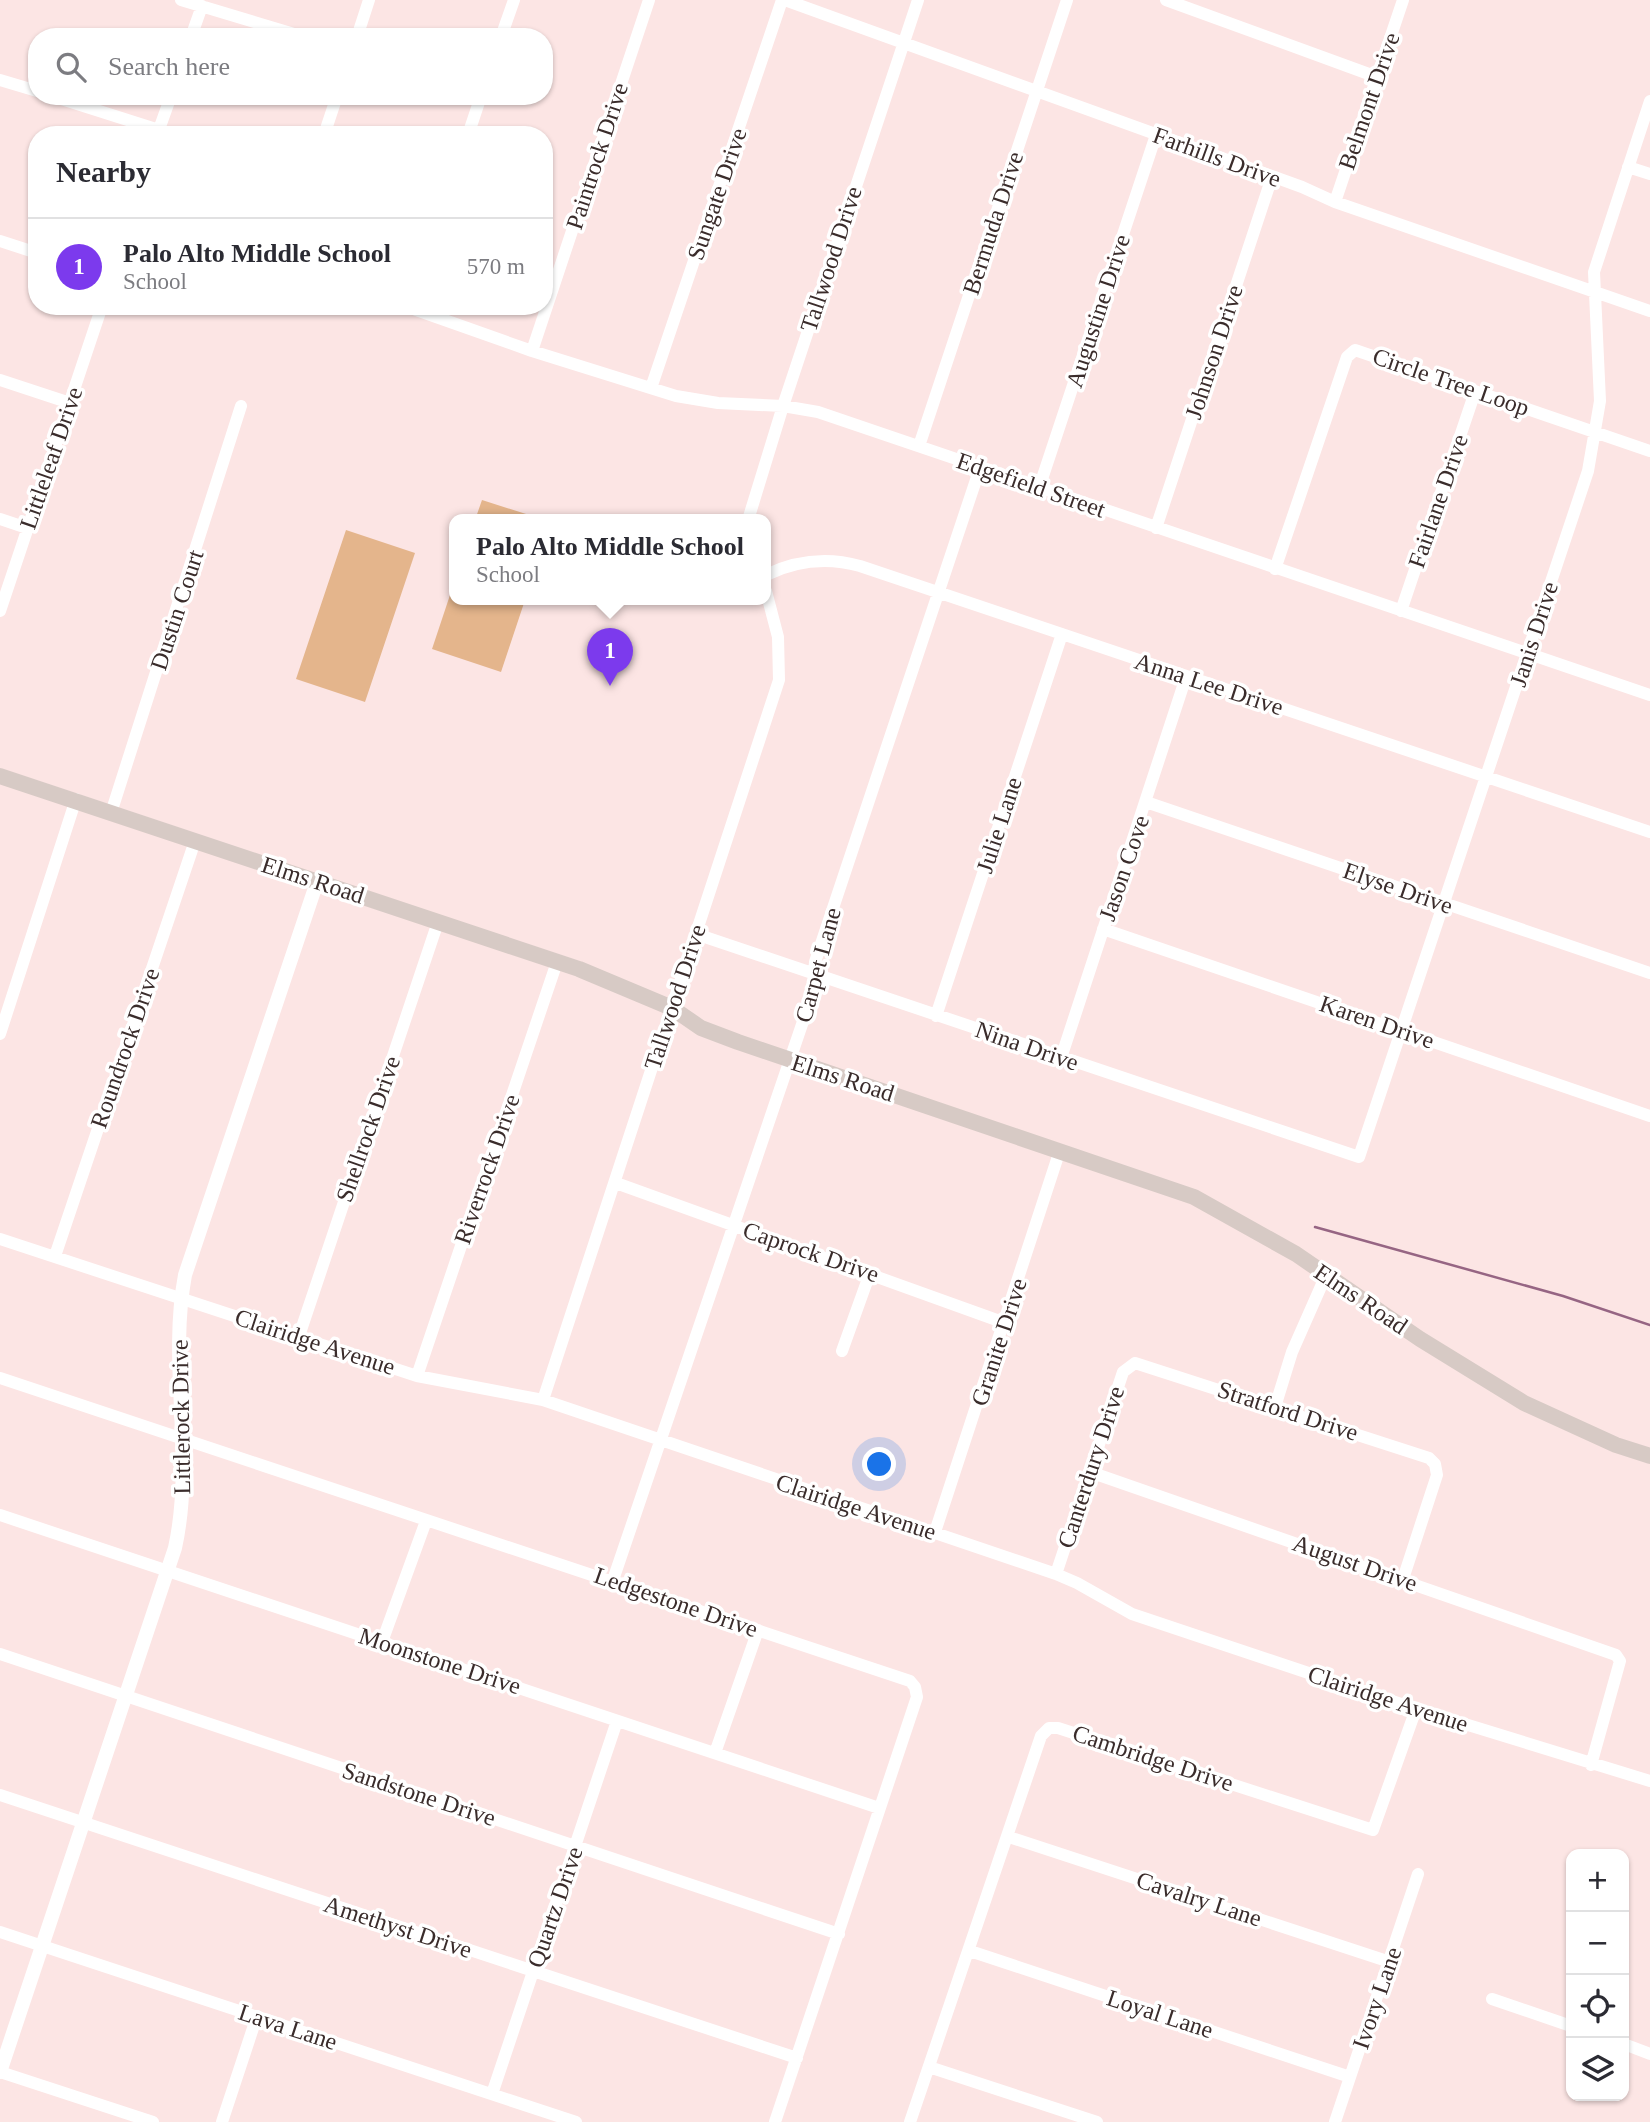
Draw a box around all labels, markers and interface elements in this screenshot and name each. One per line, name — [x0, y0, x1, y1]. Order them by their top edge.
search box — [28, 28, 553, 105]
street label: Belmont Drive — [1333, 29, 1405, 173]
icon: search — [52, 48, 90, 86]
text: Search here — [108, 52, 230, 81]
street label: Paintrock Drive — [561, 79, 633, 233]
street label: Farhills Drive — [1150, 122, 1284, 192]
street label: Sungate Drive — [682, 125, 752, 263]
street label: Bermuda Drive — [958, 148, 1028, 298]
text: Nearby — [56, 155, 151, 188]
street label: Tallwood Drive — [795, 183, 867, 335]
street label: Augustine Drive — [1061, 231, 1135, 391]
text: Palo Alto Middle School — [123, 239, 391, 268]
text: 1 — [73, 254, 85, 279]
text: 570 m — [467, 254, 525, 279]
text: School — [123, 269, 187, 294]
street label: Johnson Drive — [1180, 282, 1248, 422]
street label: Circle Tree Loop — [1369, 343, 1533, 421]
street label: Littleleaf Drive — [15, 384, 87, 532]
street label: Fairlane Drive — [1403, 431, 1473, 571]
street label: Edgefield Street — [953, 447, 1109, 523]
popup — [449, 514, 771, 605]
text: Palo Alto Middle School — [476, 532, 744, 561]
street label: Dustin Court — [145, 546, 209, 673]
text: School — [476, 562, 540, 587]
street label: Janis Drive — [1505, 578, 1563, 690]
pin: 1 — [587, 628, 633, 686]
street label: Anna Lee Drive — [1131, 648, 1287, 720]
street label: Julie Lane — [971, 774, 1027, 876]
street label: Jason Cove — [1094, 812, 1154, 924]
street label: Elms Road — [259, 851, 367, 909]
street label: Elyse Drive — [1340, 857, 1456, 919]
street label: Carpet Lane — [790, 905, 846, 1025]
street label: Tallwood Drive — [639, 921, 711, 1073]
street label: Roundrock Drive — [85, 965, 165, 1131]
street label: Karen Drive — [1316, 990, 1438, 1054]
street label: Nina Drive — [972, 1016, 1082, 1076]
street label: Elms Road — [789, 1049, 897, 1107]
street label: Shellrock Drive — [331, 1053, 405, 1205]
street label: Riverrock Drive — [449, 1091, 525, 1247]
street label: Caprock Drive — [740, 1217, 882, 1287]
street label: Elms Road — [1310, 1259, 1412, 1339]
street label: Granite Drive — [966, 1275, 1032, 1409]
street label: Clairidge Avenue — [232, 1304, 398, 1380]
street label: Littlerock Drive — [167, 1339, 195, 1495]
street label: Stratford Drive — [1215, 1376, 1361, 1446]
street label: Canterdury Drive — [1053, 1383, 1129, 1551]
your location — [862, 1447, 896, 1481]
street label: Clairidge Avenue — [773, 1469, 939, 1545]
street label: August Drive — [1289, 1530, 1421, 1596]
street label: Ledgestone Drive — [591, 1562, 761, 1642]
street label: Moonstone Drive — [356, 1623, 524, 1699]
street label: Clairidge Avenue — [1305, 1661, 1471, 1737]
street label: Cambridge Drive — [1069, 1720, 1237, 1796]
street label: Sandstone Drive — [339, 1757, 499, 1831]
street label: Quartz Drive — [522, 1843, 588, 1971]
map controls — [1566, 1849, 1629, 2101]
button: + — [1566, 1849, 1629, 1912]
street label: Cavalry Lane — [1133, 1867, 1265, 1931]
street label: Amethyst Drive — [321, 1891, 475, 1963]
button: − — [1566, 1912, 1629, 1975]
street label: Ivory Lane — [1347, 1944, 1407, 2052]
button: locate — [1566, 1975, 1629, 2038]
street label: Loyal Lane — [1104, 1985, 1216, 2043]
street label: Lava Lane — [236, 1999, 340, 2055]
button: layers — [1566, 2038, 1629, 2101]

